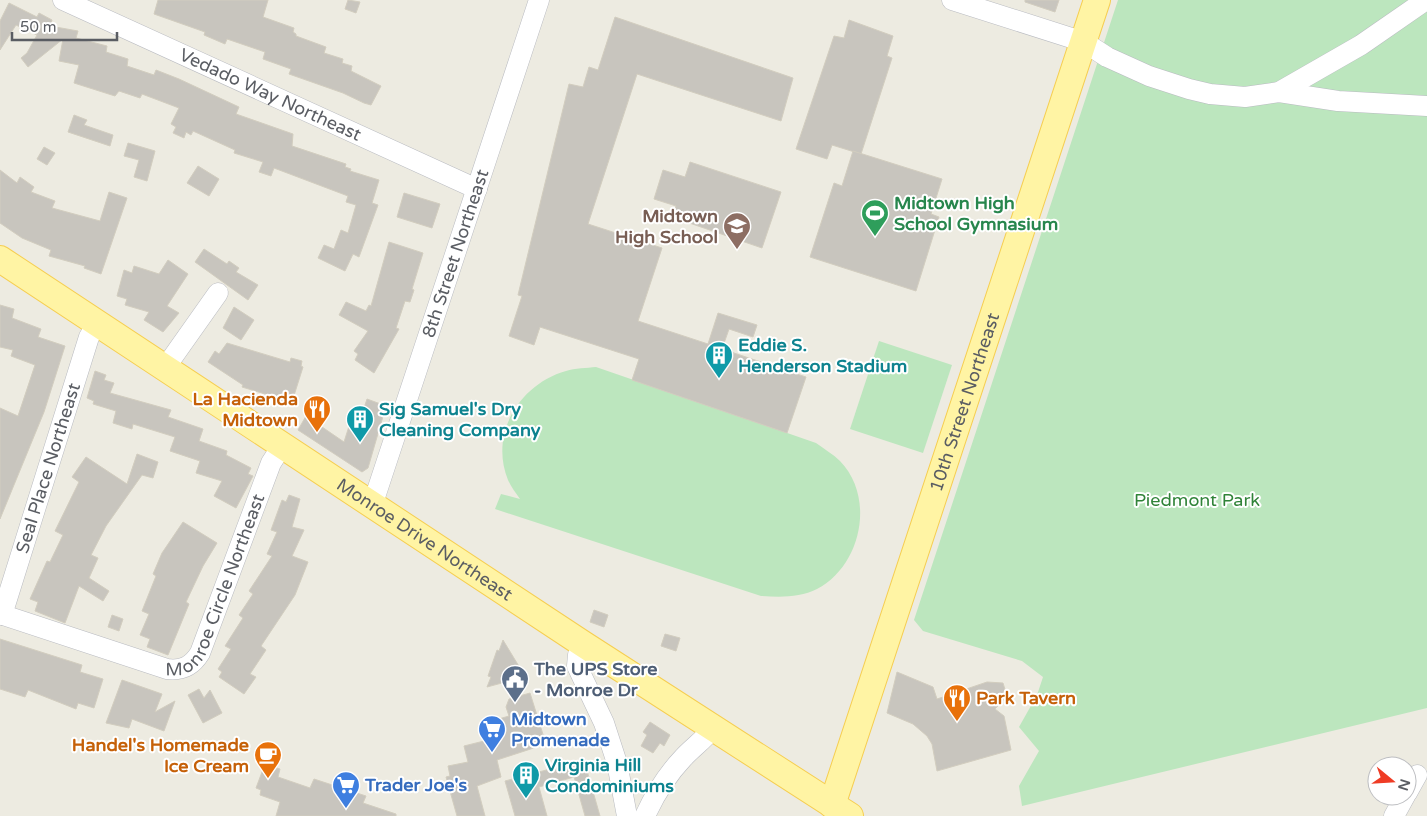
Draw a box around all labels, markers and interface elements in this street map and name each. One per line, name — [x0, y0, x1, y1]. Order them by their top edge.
scale bar — [12, 10, 118, 42]
text: 50 m — [20, 18, 57, 36]
street label: Vedado Way Northeast — [176, 44, 365, 146]
street label: 8th Street Northeast — [417, 166, 493, 340]
place label: Midtown High School Gymnasium — [894, 192, 1058, 235]
sports icon: Midtown High School Gymnasium — [860, 198, 890, 237]
place label: Midtown High School — [615, 205, 718, 248]
school or university icon: Midtown High School — [722, 211, 752, 250]
street label: 10th Street Northeast — [925, 310, 1004, 495]
place label: Eddie S. Henderson Stadium — [738, 334, 907, 377]
building icon: Eddie S. Henderson Stadium — [704, 340, 734, 379]
street label: Seal Place Northeast — [11, 380, 85, 556]
place label: La Hacienda Midtown — [192, 388, 298, 431]
restaurant icon: La Hacienda Midtown — [302, 394, 332, 433]
place label: Sig Samuel's Dry Cleaning Company — [379, 398, 541, 441]
building icon: Sig Samuel's Dry Cleaning Company — [345, 404, 375, 443]
street label: Monroe Drive Northeast — [333, 473, 517, 606]
park label: Piedmont Park — [1134, 489, 1260, 511]
street label: Monroe Circle Northeast — [165, 491, 269, 681]
place label: The UPS Store - Monroe Dr — [533, 658, 657, 701]
public building icon: The UPS Store - Monroe Dr — [500, 664, 530, 703]
restaurant icon: Park Tavern — [942, 683, 972, 722]
place label: Park Tavern — [976, 687, 1076, 709]
place label: Midtown Promenade — [511, 708, 610, 751]
supermarket icon: Midtown Promenade — [477, 714, 507, 753]
place label: Handel's Homemade Ice Cream — [72, 734, 249, 777]
cafe icon: Handel's Homemade Ice Cream — [253, 740, 283, 779]
place label: Virginia Hill Condominiums — [545, 754, 674, 797]
north arrow — [1367, 756, 1417, 806]
building icon: Virginia Hill Condominiums — [511, 760, 541, 799]
supermarket icon: Trader Joe's — [331, 770, 361, 809]
place label: Trader Joe's — [364, 774, 468, 796]
text: N — [1394, 777, 1414, 793]

